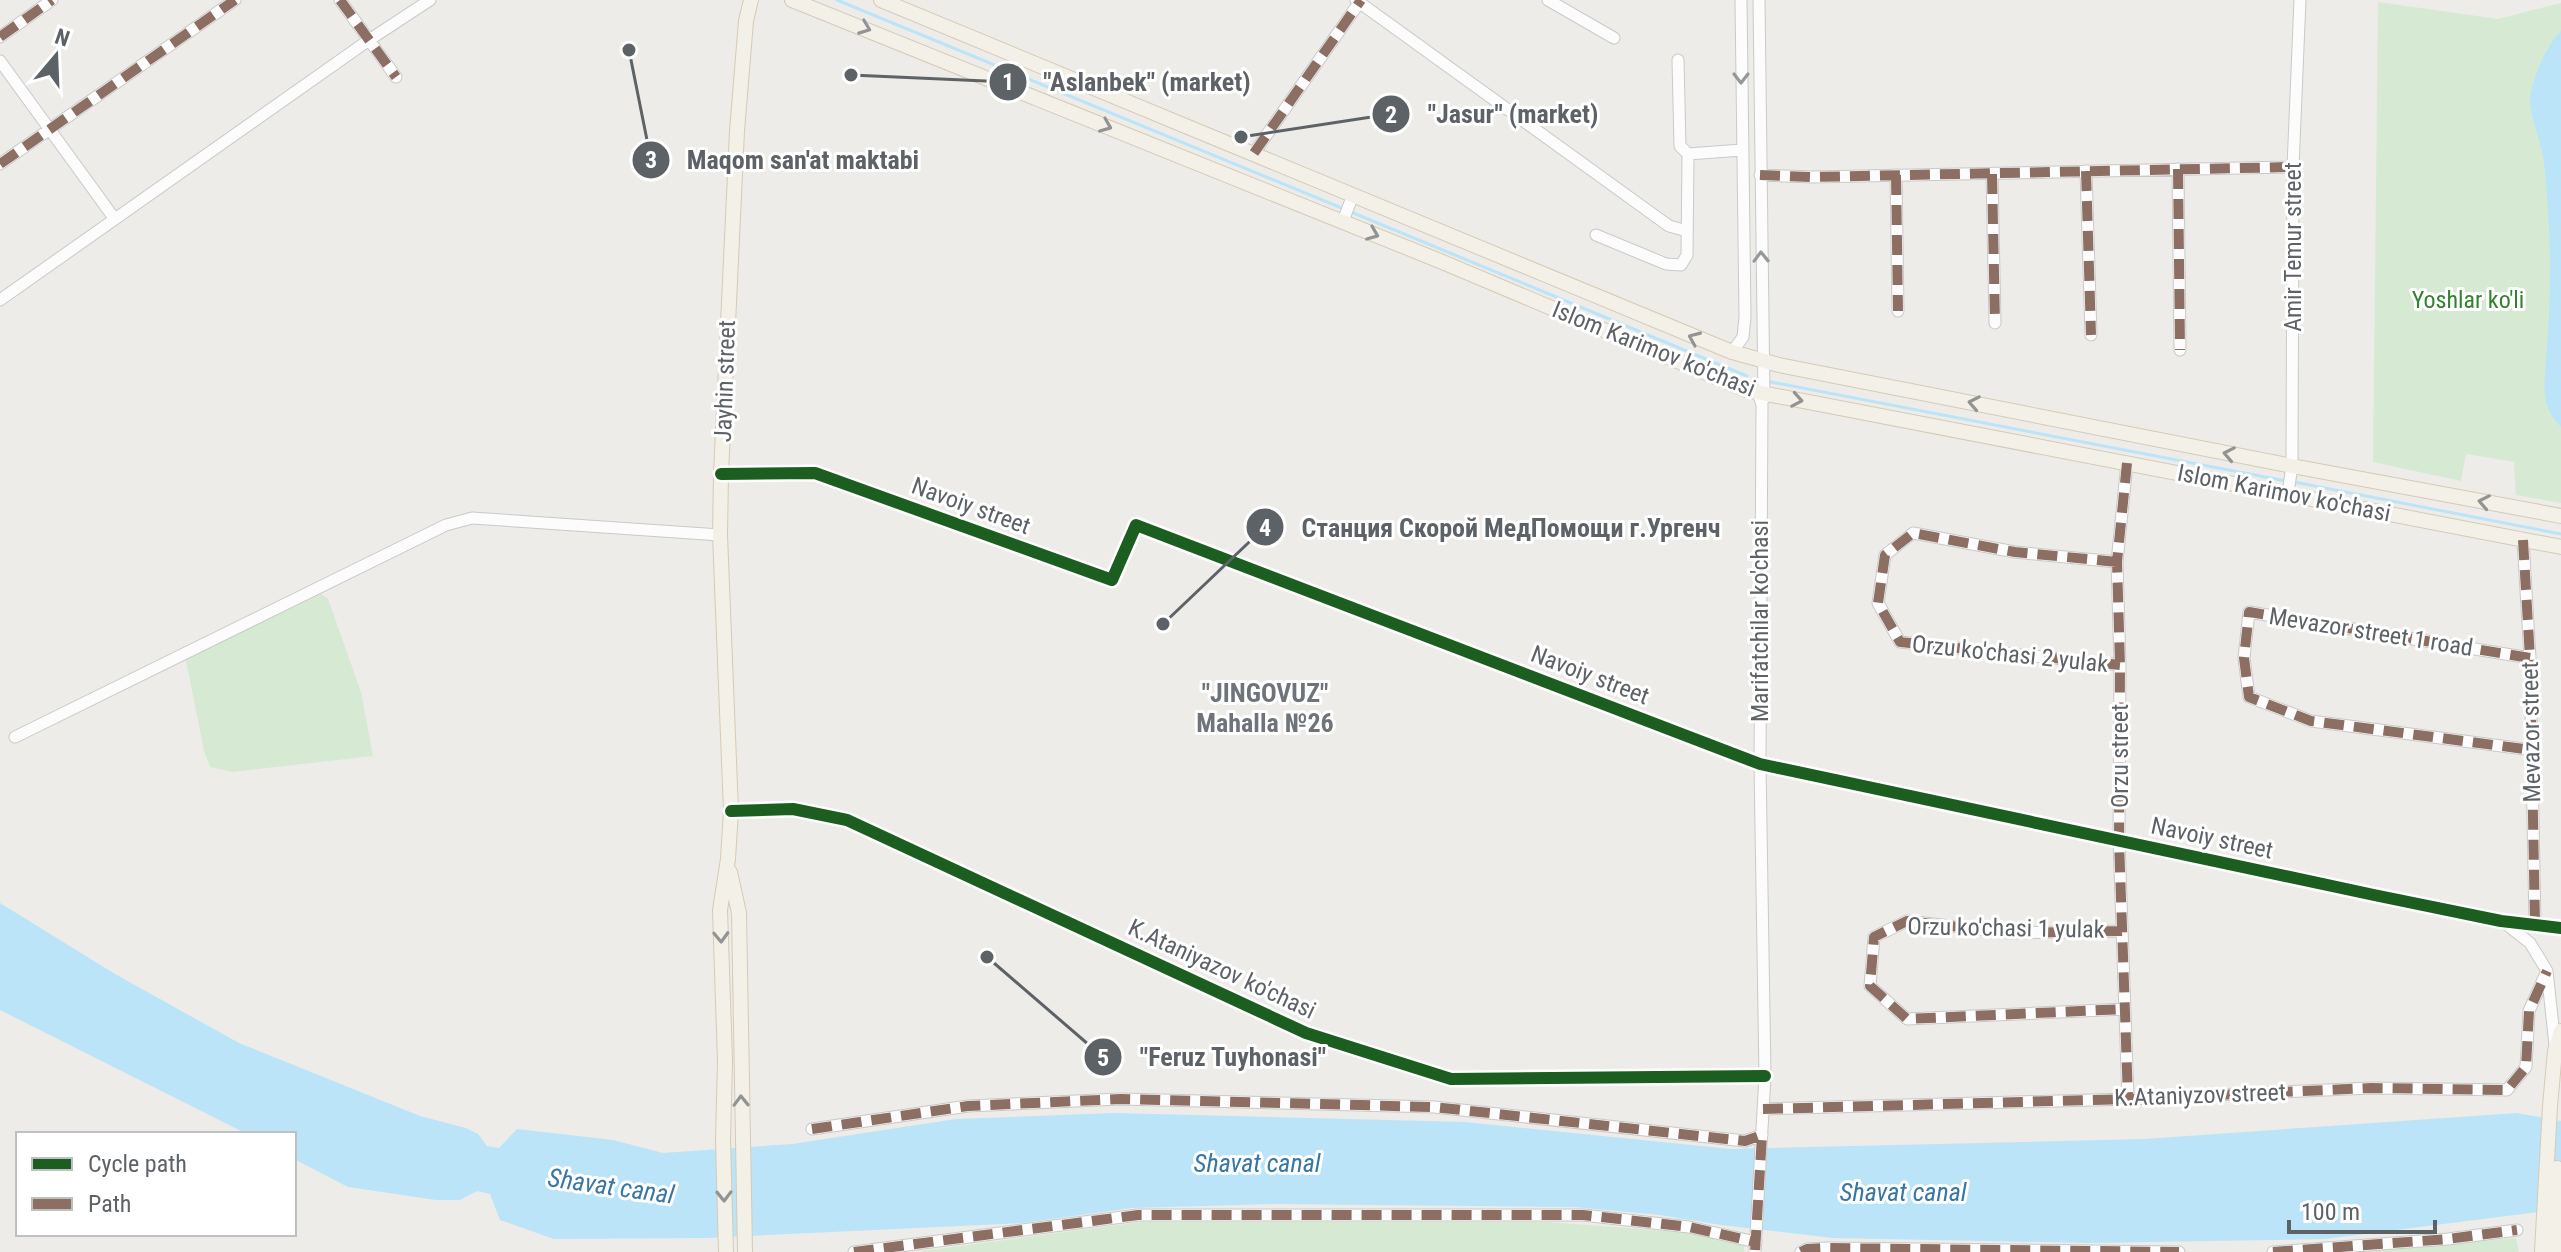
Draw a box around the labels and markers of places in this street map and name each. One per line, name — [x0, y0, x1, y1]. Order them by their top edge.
callout: "Aslanbek" (market) — [988, 57, 1267, 107]
callout: "Jasur" (market) — [1371, 89, 1614, 139]
callout: Maqom san'at maktabi — [631, 135, 935, 185]
callout: Станция Скорой МедПомощи г.Ургенч — [1245, 502, 1736, 552]
callout: "Feruz Tuyhonasi" — [1083, 1032, 1343, 1082]

